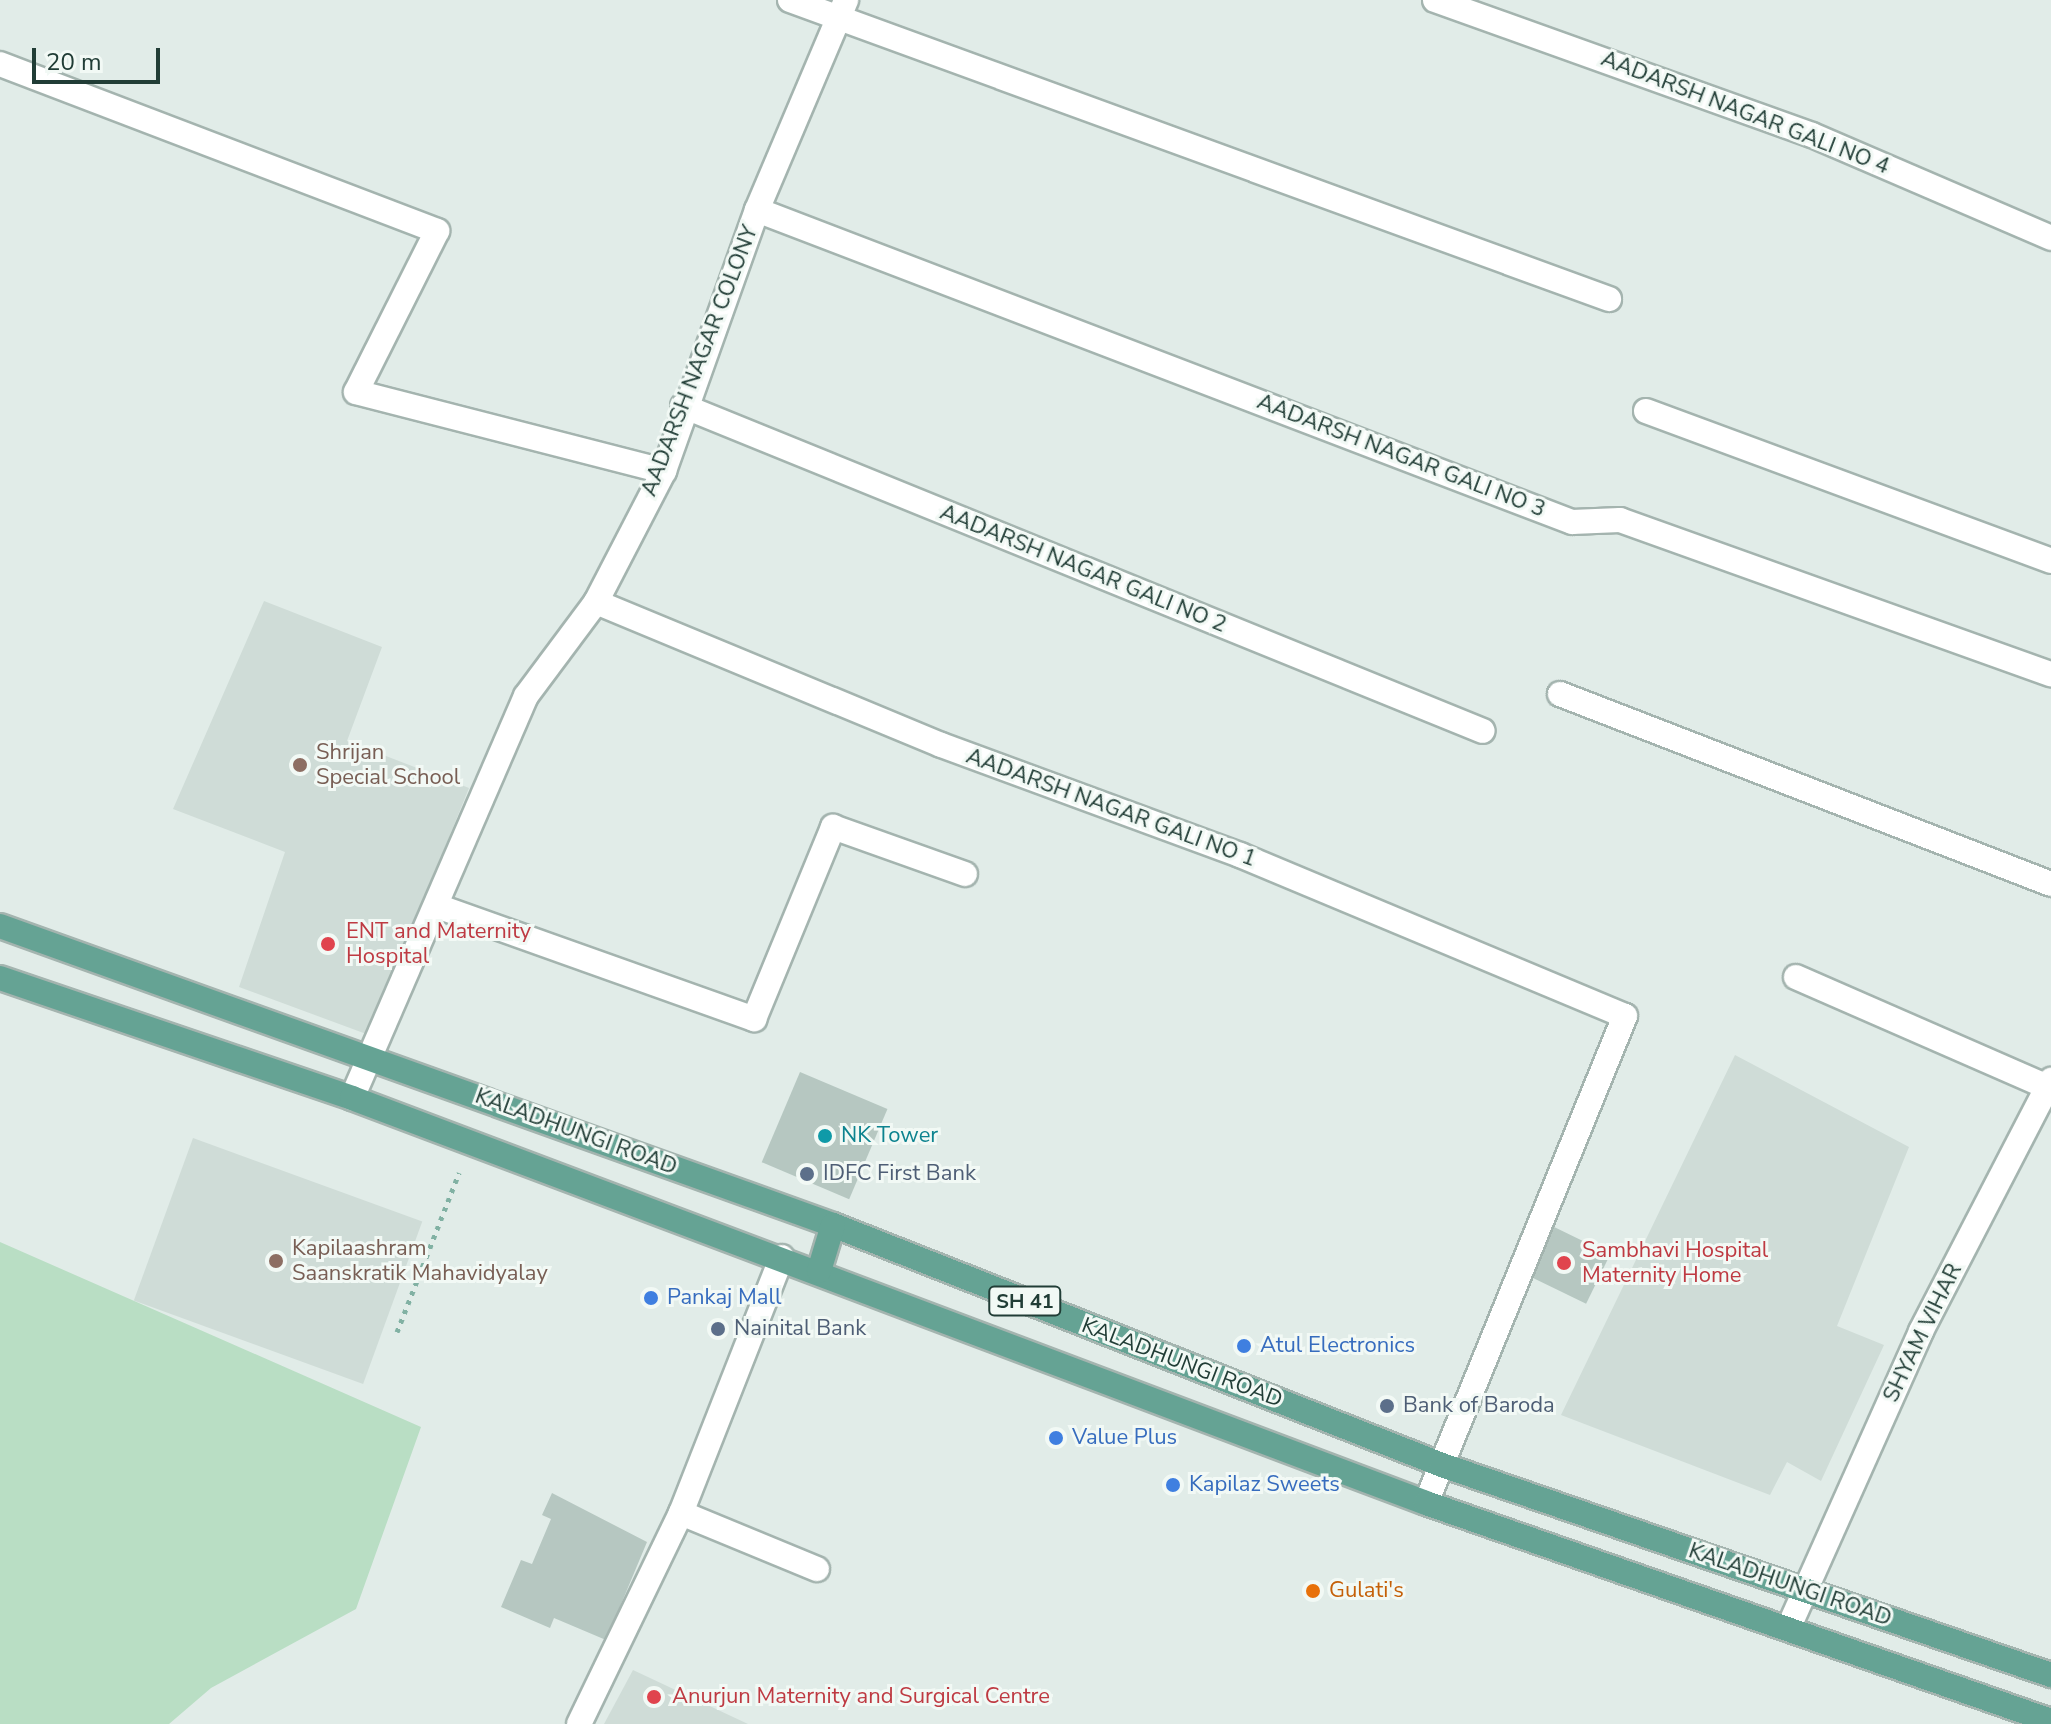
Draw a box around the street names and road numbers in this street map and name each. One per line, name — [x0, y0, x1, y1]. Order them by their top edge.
street label: AADARSH NAGAR GALI NO 4 — [1597, 46, 1893, 180]
street label: AADARSH NAGAR COLONY — [636, 222, 764, 500]
street label: AADARSH NAGAR GALI NO 3 — [1253, 389, 1549, 523]
street label: AADARSH NAGAR GALI NO 2 — [936, 499, 1230, 639]
street label: AADARSH NAGAR GALI NO 1 — [962, 743, 1260, 873]
street label: KALADHUNGI ROAD — [471, 1083, 681, 1181]
street label: SHYAM VIHAR — [1878, 1259, 1968, 1407]
road number: SH 41 — [987, 1285, 1063, 1317]
street label: KALADHUNGI ROAD — [1078, 1313, 1286, 1413]
street label: KALADHUNGI ROAD — [1685, 1538, 1895, 1632]

